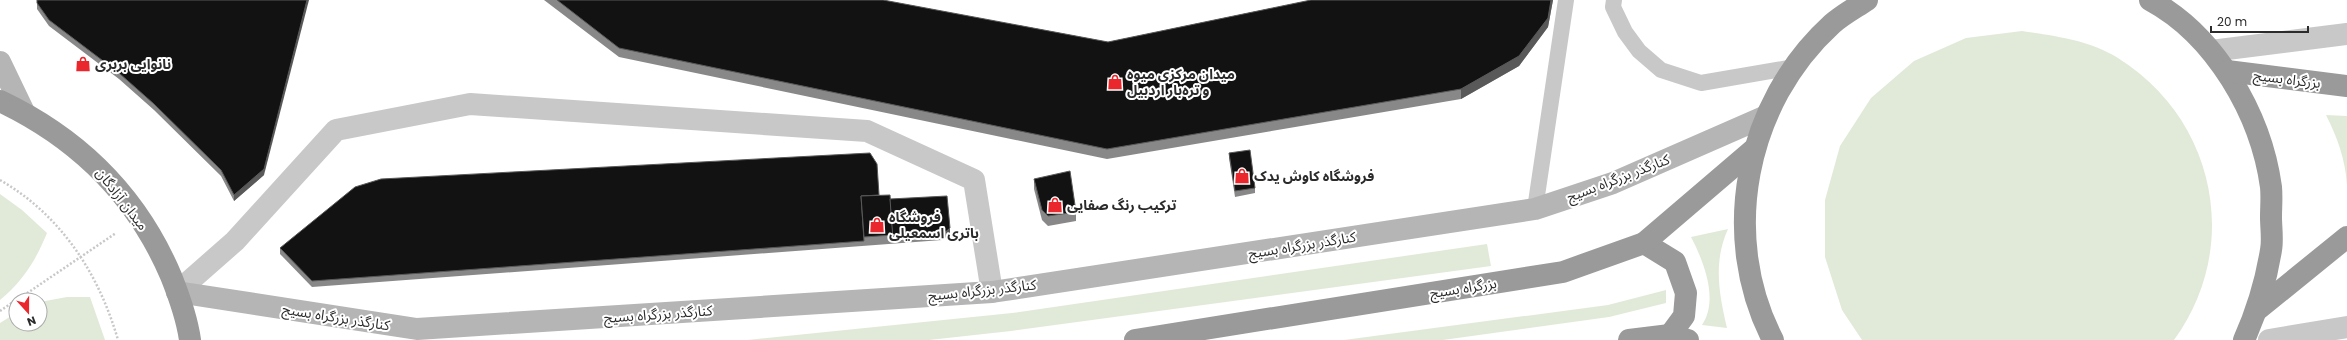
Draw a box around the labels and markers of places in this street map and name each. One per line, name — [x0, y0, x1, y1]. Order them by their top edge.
place label: نانوایی بربری — [95, 54, 171, 74]
shop icon: نانوایی بربری — [74, 55, 92, 73]
place label: میدان مرکزی میوه و تره‌بار اردبیل — [1127, 64, 1235, 100]
shop icon: میدان مرکزی میوه و تره‌بار اردبیل — [1106, 73, 1124, 91]
place label: فروشگاه کاوش یدک — [1254, 166, 1374, 186]
shop icon: فروشگاه کاوش یدک — [1233, 167, 1251, 185]
place label: ترکیب رنگ صفایی — [1067, 195, 1177, 215]
shop icon: ترکیب رنگ صفایی — [1046, 196, 1064, 214]
place label: فروشگاه باتری اسمعیلی — [889, 207, 979, 243]
shop icon: فروشگاه باتری اسمعیلی — [868, 216, 886, 234]

